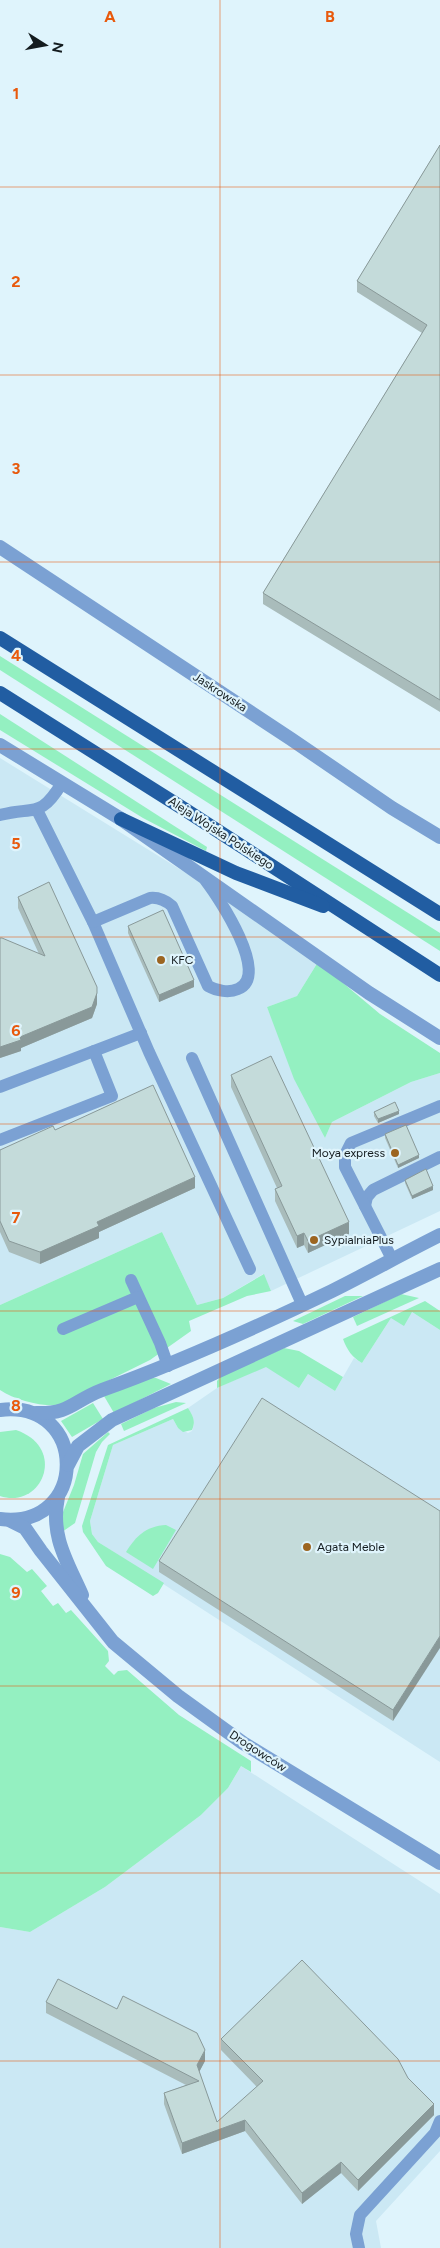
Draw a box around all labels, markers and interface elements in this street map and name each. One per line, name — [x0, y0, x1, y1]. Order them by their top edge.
text: A — [104, 7, 116, 26]
text: B — [325, 7, 335, 26]
north arrow — [20, 20, 70, 70]
text: N — [48, 40, 67, 54]
text: 1 — [13, 84, 19, 103]
text: 2 — [11, 272, 21, 291]
text: 3 — [12, 459, 21, 478]
text: 4 — [11, 646, 21, 665]
street label: Jaskrowska — [190, 669, 250, 715]
street label: Aleja Wojska Polskiego — [166, 794, 276, 872]
text: 5 — [11, 834, 21, 853]
place label: KFC — [171, 953, 194, 967]
marker: KFC — [155, 954, 167, 966]
text: 6 — [11, 1021, 21, 1040]
place label: Moya express — [312, 1146, 385, 1160]
marker: Moya express — [389, 1147, 401, 1159]
text: 7 — [12, 1208, 21, 1227]
place label: SypialniaPlus — [324, 1233, 394, 1247]
marker: SypialniaPlus — [308, 1234, 320, 1246]
text: 8 — [11, 1396, 21, 1415]
place label: Agata Meble — [317, 1540, 385, 1554]
marker: Agata Meble — [301, 1541, 313, 1553]
text: 9 — [11, 1583, 21, 1602]
street label: Drogowców — [227, 1727, 290, 1775]

